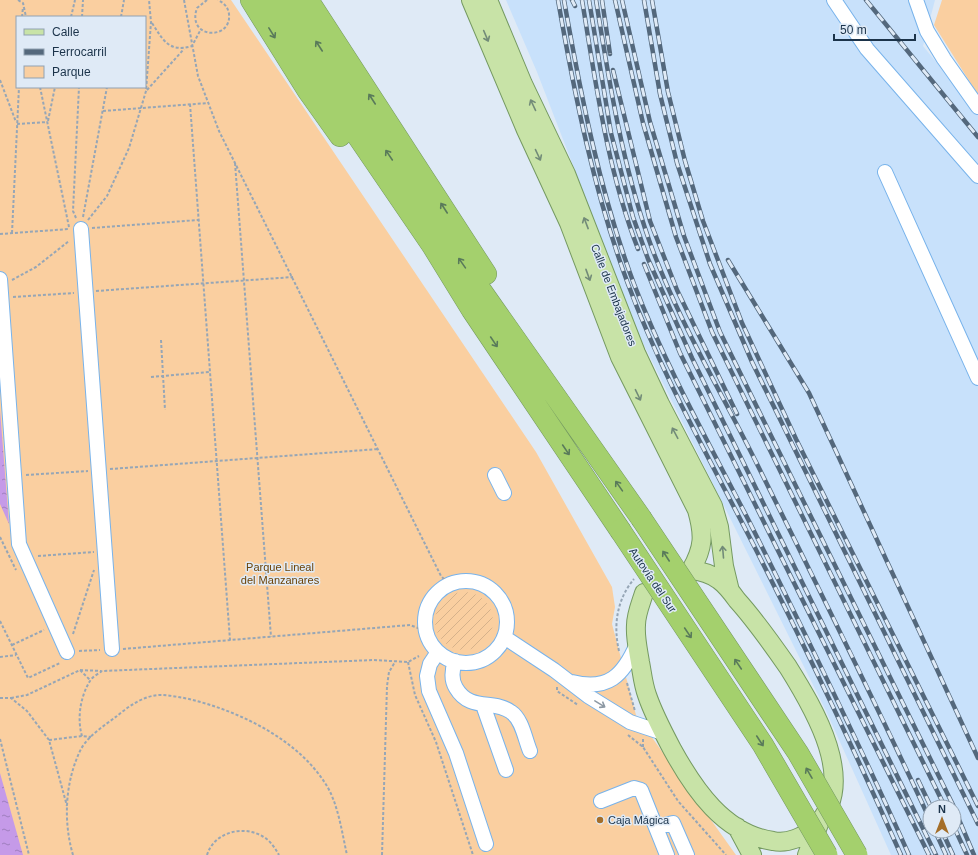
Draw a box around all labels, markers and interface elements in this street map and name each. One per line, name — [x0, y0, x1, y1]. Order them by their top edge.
legend — [16, 16, 146, 88]
scale bar — [834, 16, 915, 42]
text: 50 m — [840, 23, 867, 37]
text: Calle — [52, 25, 80, 39]
one-way arrow — [268, 27, 276, 39]
one-way arrow — [483, 29, 491, 41]
one-way arrow — [314, 40, 322, 52]
text: Ferrocarril — [52, 45, 107, 59]
text: Parque — [52, 65, 91, 79]
one-way arrow — [368, 94, 376, 105]
one-way arrow — [529, 99, 536, 111]
one-way arrow — [535, 149, 542, 161]
one-way arrow — [385, 150, 393, 161]
one-way arrow — [439, 202, 447, 214]
one-way arrow — [582, 218, 590, 230]
street label: Calle de Embajadores — [589, 242, 639, 348]
one-way arrow — [458, 257, 466, 268]
one-way arrow — [584, 269, 592, 281]
one-way arrow — [490, 336, 498, 347]
one-way arrow — [635, 389, 642, 401]
one-way arrow — [671, 427, 678, 439]
one-way arrow — [563, 444, 571, 456]
one-way arrow — [615, 480, 623, 491]
street label: Autovía del Sur — [627, 545, 679, 615]
one-way arrow — [719, 546, 726, 559]
one-way arrow — [662, 550, 670, 562]
park label: Parque Lineal del Manzanares — [241, 561, 320, 586]
one-way arrow — [684, 627, 692, 638]
one-way arrow — [734, 659, 742, 670]
one-way arrow — [594, 700, 606, 708]
one-way arrow — [756, 735, 764, 746]
one-way arrow — [805, 767, 813, 779]
north arrow — [922, 799, 962, 839]
text: N — [938, 803, 946, 815]
place label: Caja Mágica — [608, 814, 670, 826]
marker: Caja Mágica — [595, 815, 605, 825]

